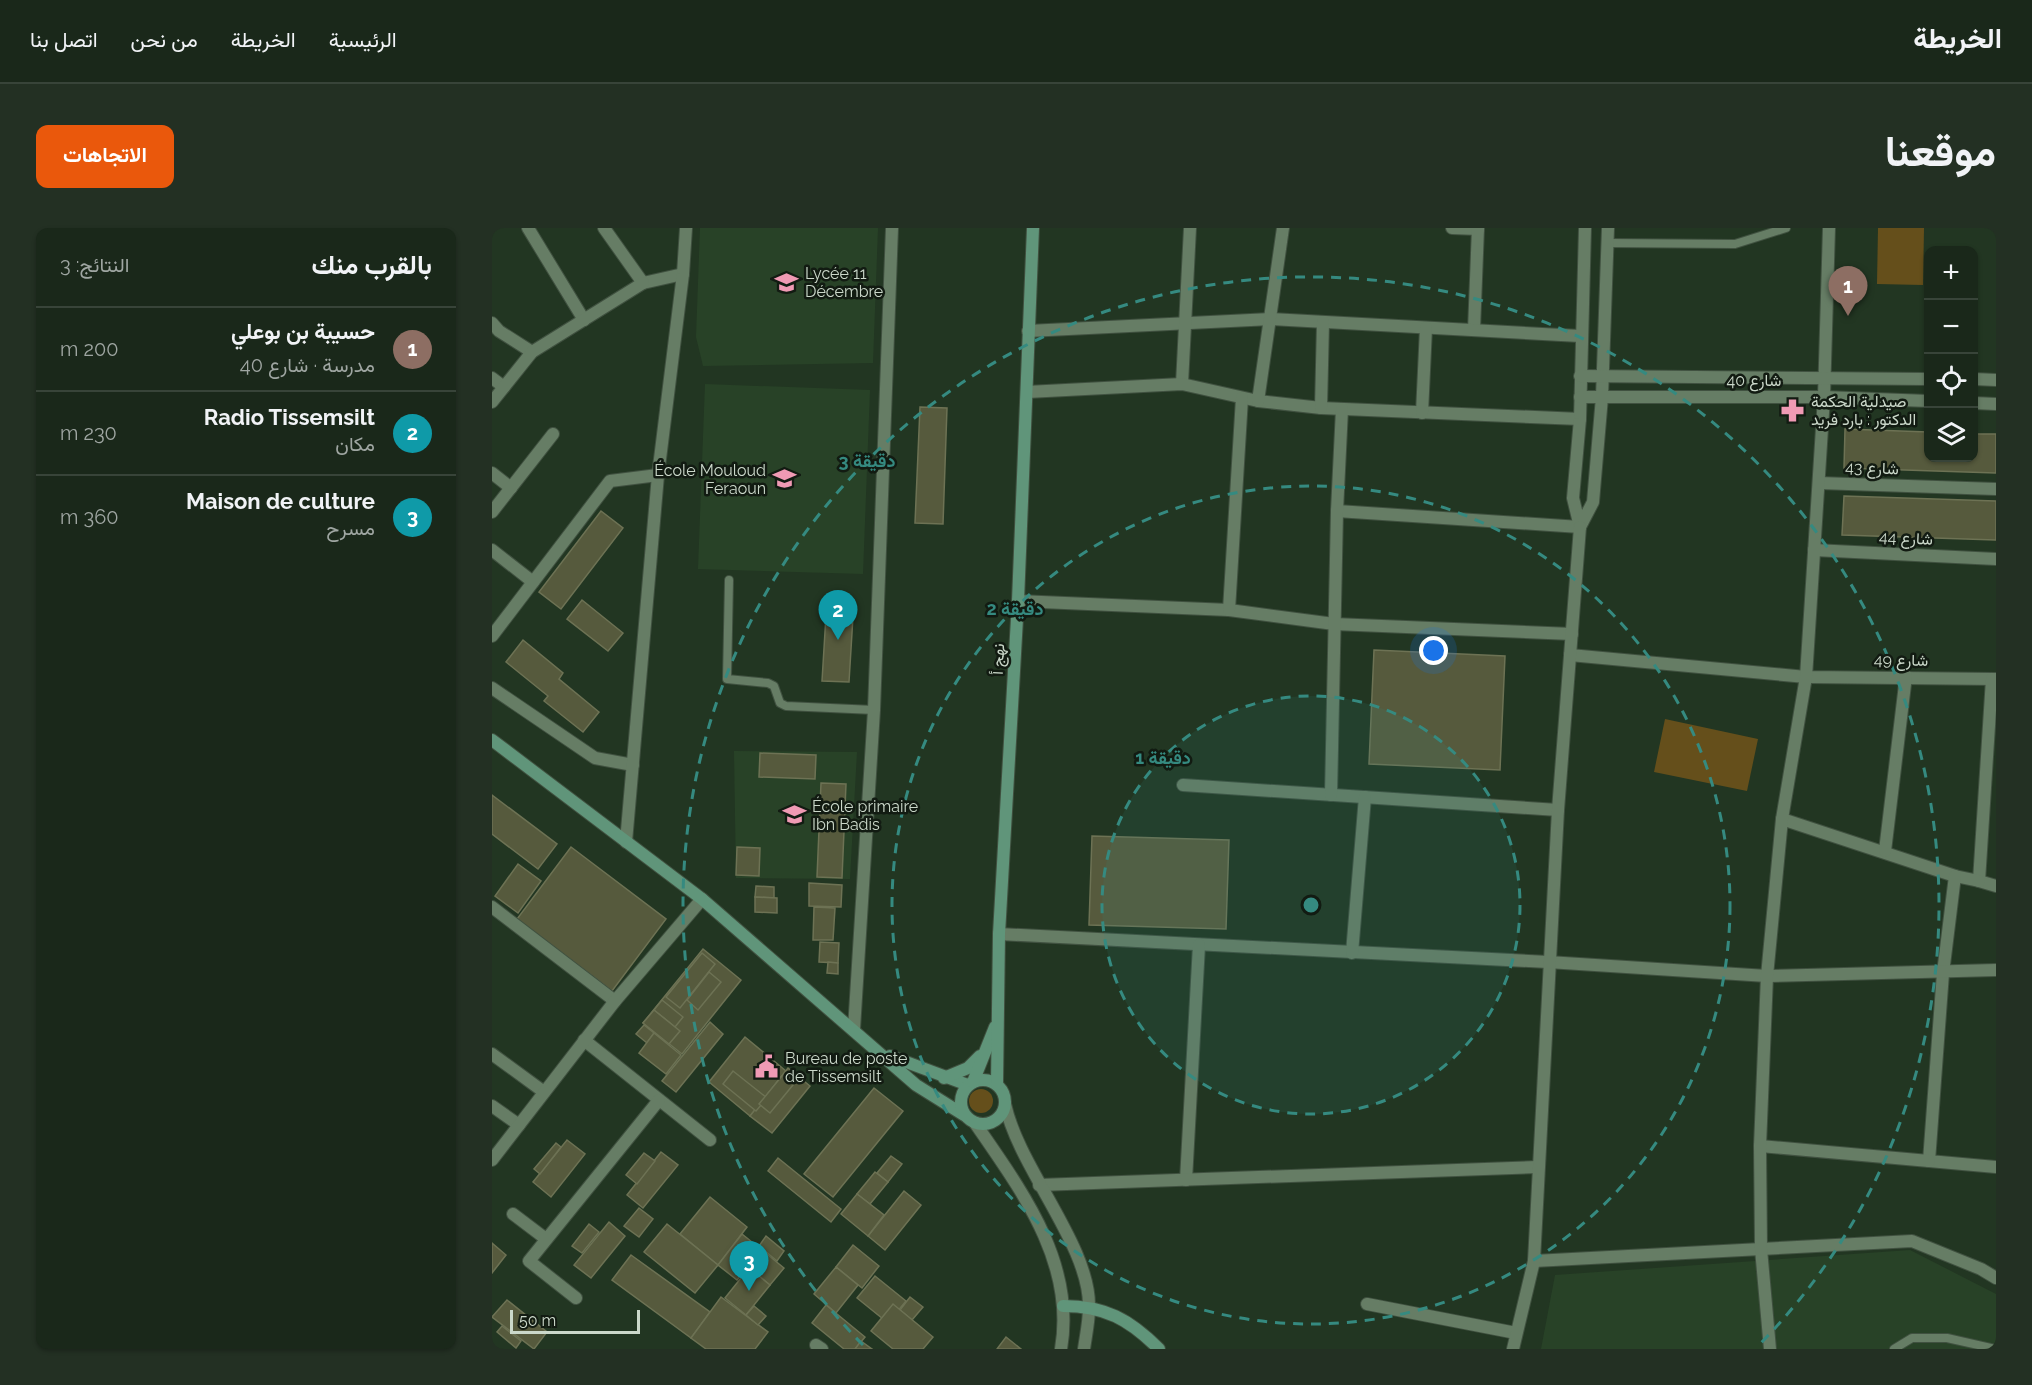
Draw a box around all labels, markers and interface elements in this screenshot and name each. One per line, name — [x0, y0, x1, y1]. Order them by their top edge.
text: الخريطة — [1913, 22, 2002, 55]
text: اتصل بنا — [30, 27, 98, 52]
text: من نحن — [131, 27, 198, 52]
text: الخريطة — [231, 27, 296, 52]
text: الرئيسية — [329, 27, 397, 52]
button: الاتجاهات — [36, 125, 174, 188]
text: موقعنا — [1885, 127, 1996, 176]
map controls — [1924, 246, 1978, 462]
button: + — [1924, 246, 1978, 300]
text: بالقرب منك — [312, 250, 432, 280]
text: النتائج: 3 — [60, 253, 129, 277]
place label: Lycée 11 Décembre — [805, 264, 883, 301]
pin: 1 — [1828, 266, 1868, 316]
school or university icon: Lycée 11 Décembre — [774, 269, 800, 295]
button: − — [1924, 300, 1978, 354]
text: حسيبة بن بوعلي — [231, 318, 375, 344]
text: 200 m — [60, 337, 118, 361]
text: 1 — [408, 337, 417, 361]
text: مدرسة · شارع 40 — [240, 353, 375, 377]
button: locate — [1924, 354, 1978, 408]
street label: شارع 40 — [1727, 371, 1781, 392]
place label: صيدلية الحكمة الدكتور : بارد فريد — [1811, 392, 1916, 430]
pharmacy icon: صيدلية الحكمة الدكتور : بارد فريد — [1780, 397, 1806, 423]
text: Radio Tissemsilt — [204, 404, 375, 430]
button: layers — [1924, 408, 1978, 462]
text: 230 m — [60, 421, 117, 445]
text: 2 — [407, 421, 418, 445]
text: مكان — [335, 432, 375, 456]
text: 3 دقيقة — [839, 450, 895, 472]
street label: شارع 43 — [1845, 458, 1899, 480]
place label: École Mouloud Feraoun — [654, 460, 766, 498]
school or university icon: École Mouloud Feraoun — [771, 466, 797, 492]
text: Maison de culture — [186, 488, 375, 514]
text: 360 m — [60, 505, 118, 529]
text: 3 — [407, 505, 418, 529]
text: مسرح — [326, 516, 375, 540]
street label: شارع 44 — [1879, 527, 1933, 551]
pin: 2 — [818, 590, 858, 640]
text: 2 دقيقة — [987, 598, 1043, 620]
your location — [1419, 636, 1448, 665]
street label: نهج أ — [988, 643, 1010, 675]
street label: شارع 49 — [1874, 650, 1928, 672]
text: 1 دقيقة — [1135, 747, 1191, 769]
place label: École primaire Ibn Badis — [812, 796, 918, 834]
school or university icon: École primaire Ibn Badis — [781, 802, 807, 828]
centre of rings — [1301, 895, 1321, 915]
place label: Bureau de poste de Tissemsilt — [785, 1049, 907, 1086]
public building icon: Bureau de poste de Tissemsilt — [754, 1054, 780, 1080]
pin: 3 — [730, 1242, 768, 1291]
scale bar — [510, 1307, 640, 1334]
text: 50 m — [519, 1311, 556, 1330]

